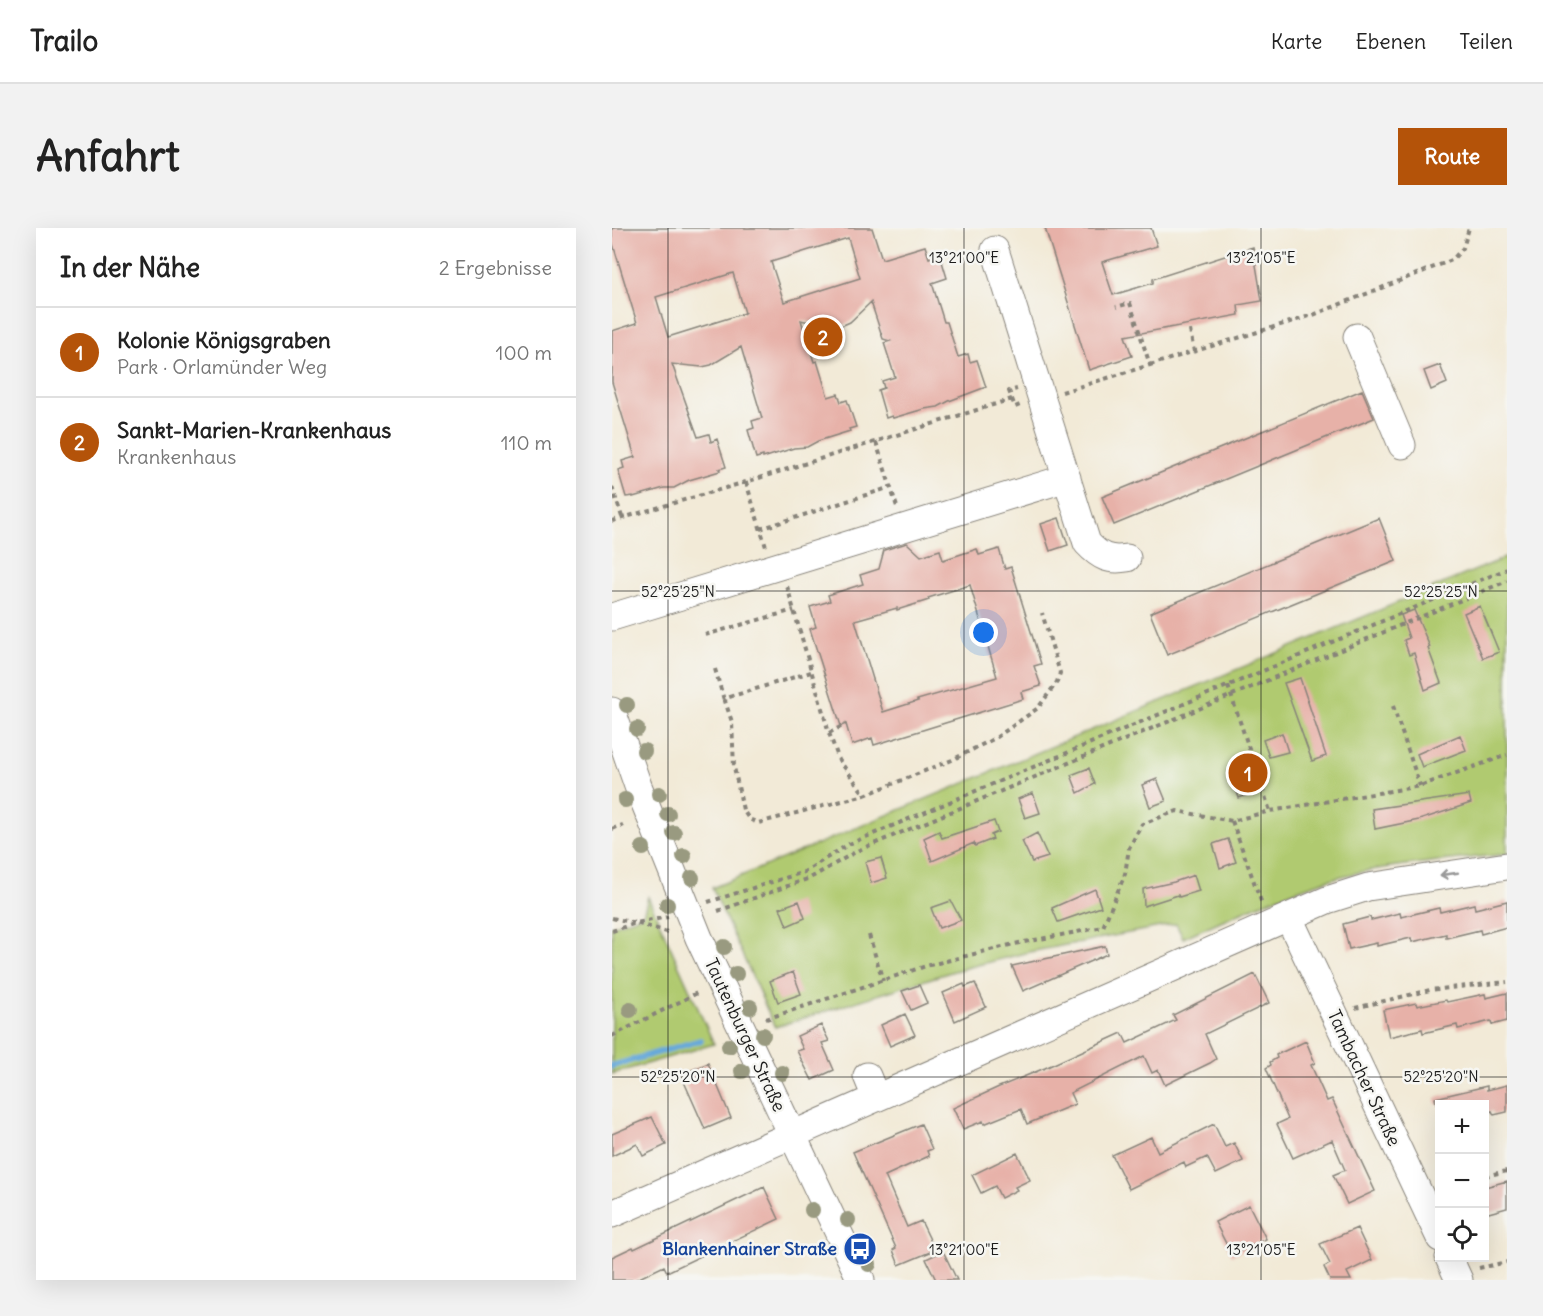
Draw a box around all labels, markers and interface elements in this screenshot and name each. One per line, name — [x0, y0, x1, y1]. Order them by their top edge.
text: Trailo — [30, 23, 98, 59]
text: Karte — [1271, 28, 1322, 55]
text: Ebenen — [1355, 28, 1426, 55]
text: Teilen — [1459, 28, 1513, 55]
button: Route — [1398, 128, 1507, 185]
text: Anfahrt — [36, 130, 180, 182]
text: 13°21'00"E — [929, 248, 999, 267]
text: 13°21'05"E — [1227, 248, 1296, 267]
text: In der Nähe — [60, 251, 200, 284]
text: 2 Ergebnisse — [439, 255, 552, 280]
pin: 2 — [804, 314, 842, 360]
text: Kolonie Königsgraben — [117, 326, 331, 354]
text: 1 — [76, 340, 83, 365]
text: 100 m — [495, 340, 552, 365]
text: Park · Orlamünder Weg — [117, 354, 327, 379]
text: Sankt-Marien-Krankenhaus — [117, 416, 391, 444]
text: 2 — [74, 430, 85, 455]
text: 110 m — [501, 430, 552, 455]
text: Krankenhaus — [117, 444, 236, 469]
text: 52°25'25"N — [641, 582, 715, 601]
text: 52°25'25"N — [1404, 582, 1478, 601]
your location — [969, 618, 998, 647]
pin: 1 — [1228, 750, 1268, 796]
one-way arrow — [1440, 869, 1459, 880]
street label: Tautenburger Straße — [700, 954, 791, 1115]
street label: Tambacher Straße — [1323, 1006, 1406, 1150]
text: 52°25'20"N — [640, 1067, 716, 1086]
text: 52°25'20"N — [1403, 1067, 1479, 1086]
map controls — [1435, 1100, 1489, 1262]
button: + — [1435, 1100, 1489, 1154]
button: − — [1435, 1154, 1489, 1208]
button: locate — [1435, 1208, 1489, 1262]
bus stop icon: Blankenhainer Straße — [842, 1231, 878, 1267]
place label: Blankenhainer Straße — [662, 1237, 837, 1260]
text: 13°21'00"E — [929, 1240, 999, 1259]
text: 13°21'05"E — [1227, 1240, 1296, 1259]

